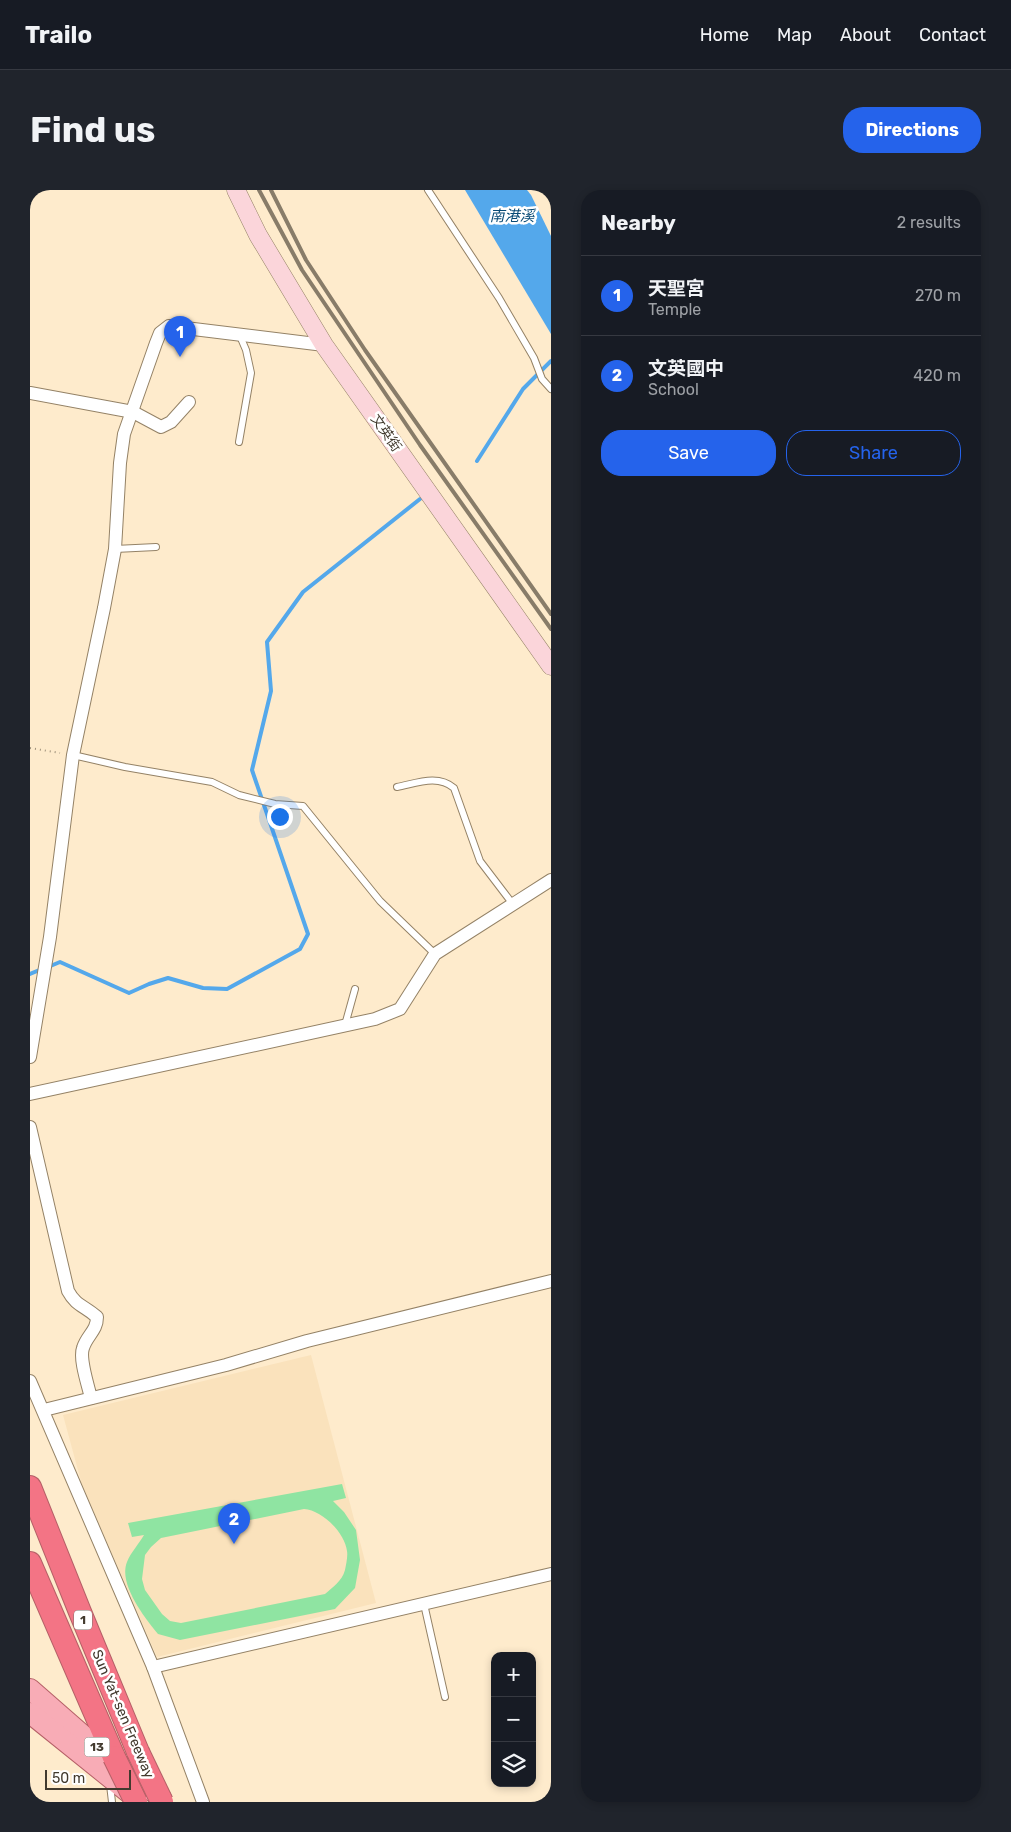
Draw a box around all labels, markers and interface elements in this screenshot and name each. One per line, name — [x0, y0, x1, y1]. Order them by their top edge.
text: Trailo — [25, 21, 92, 49]
text: Home — [700, 24, 749, 46]
text: Map — [777, 24, 812, 46]
text: About — [840, 24, 891, 46]
text: Contact — [919, 24, 986, 46]
button: Directions — [843, 107, 981, 153]
text: Find us — [30, 109, 155, 151]
water label: 南港溪 — [489, 207, 536, 225]
text: Nearby — [601, 210, 676, 235]
text: 2 results — [897, 213, 961, 232]
text: 天聖宮 — [648, 277, 705, 300]
text: 1 — [613, 286, 621, 305]
text: 270 m — [915, 286, 961, 305]
text: Temple — [648, 300, 701, 319]
pin: 1 — [164, 316, 196, 357]
text: 文英國中 — [648, 357, 724, 380]
text: 2 — [612, 366, 622, 385]
text: 420 m — [913, 366, 961, 385]
text: School — [648, 380, 699, 399]
street label: 文英街 — [367, 411, 405, 455]
button: Save — [601, 430, 776, 476]
button: Share — [786, 430, 961, 476]
your location — [267, 804, 293, 830]
pin: 2 — [218, 1503, 250, 1544]
road number: 1 — [74, 1610, 92, 1630]
street label: Sun Yat-sen Freeway — [88, 1647, 158, 1781]
map controls — [491, 1652, 536, 1787]
button: + — [491, 1652, 536, 1697]
button: − — [491, 1697, 536, 1742]
road number: 13 — [84, 1738, 110, 1756]
button: layers — [491, 1742, 536, 1787]
scale bar — [45, 1767, 131, 1790]
text: 50 m — [52, 1770, 85, 1787]

